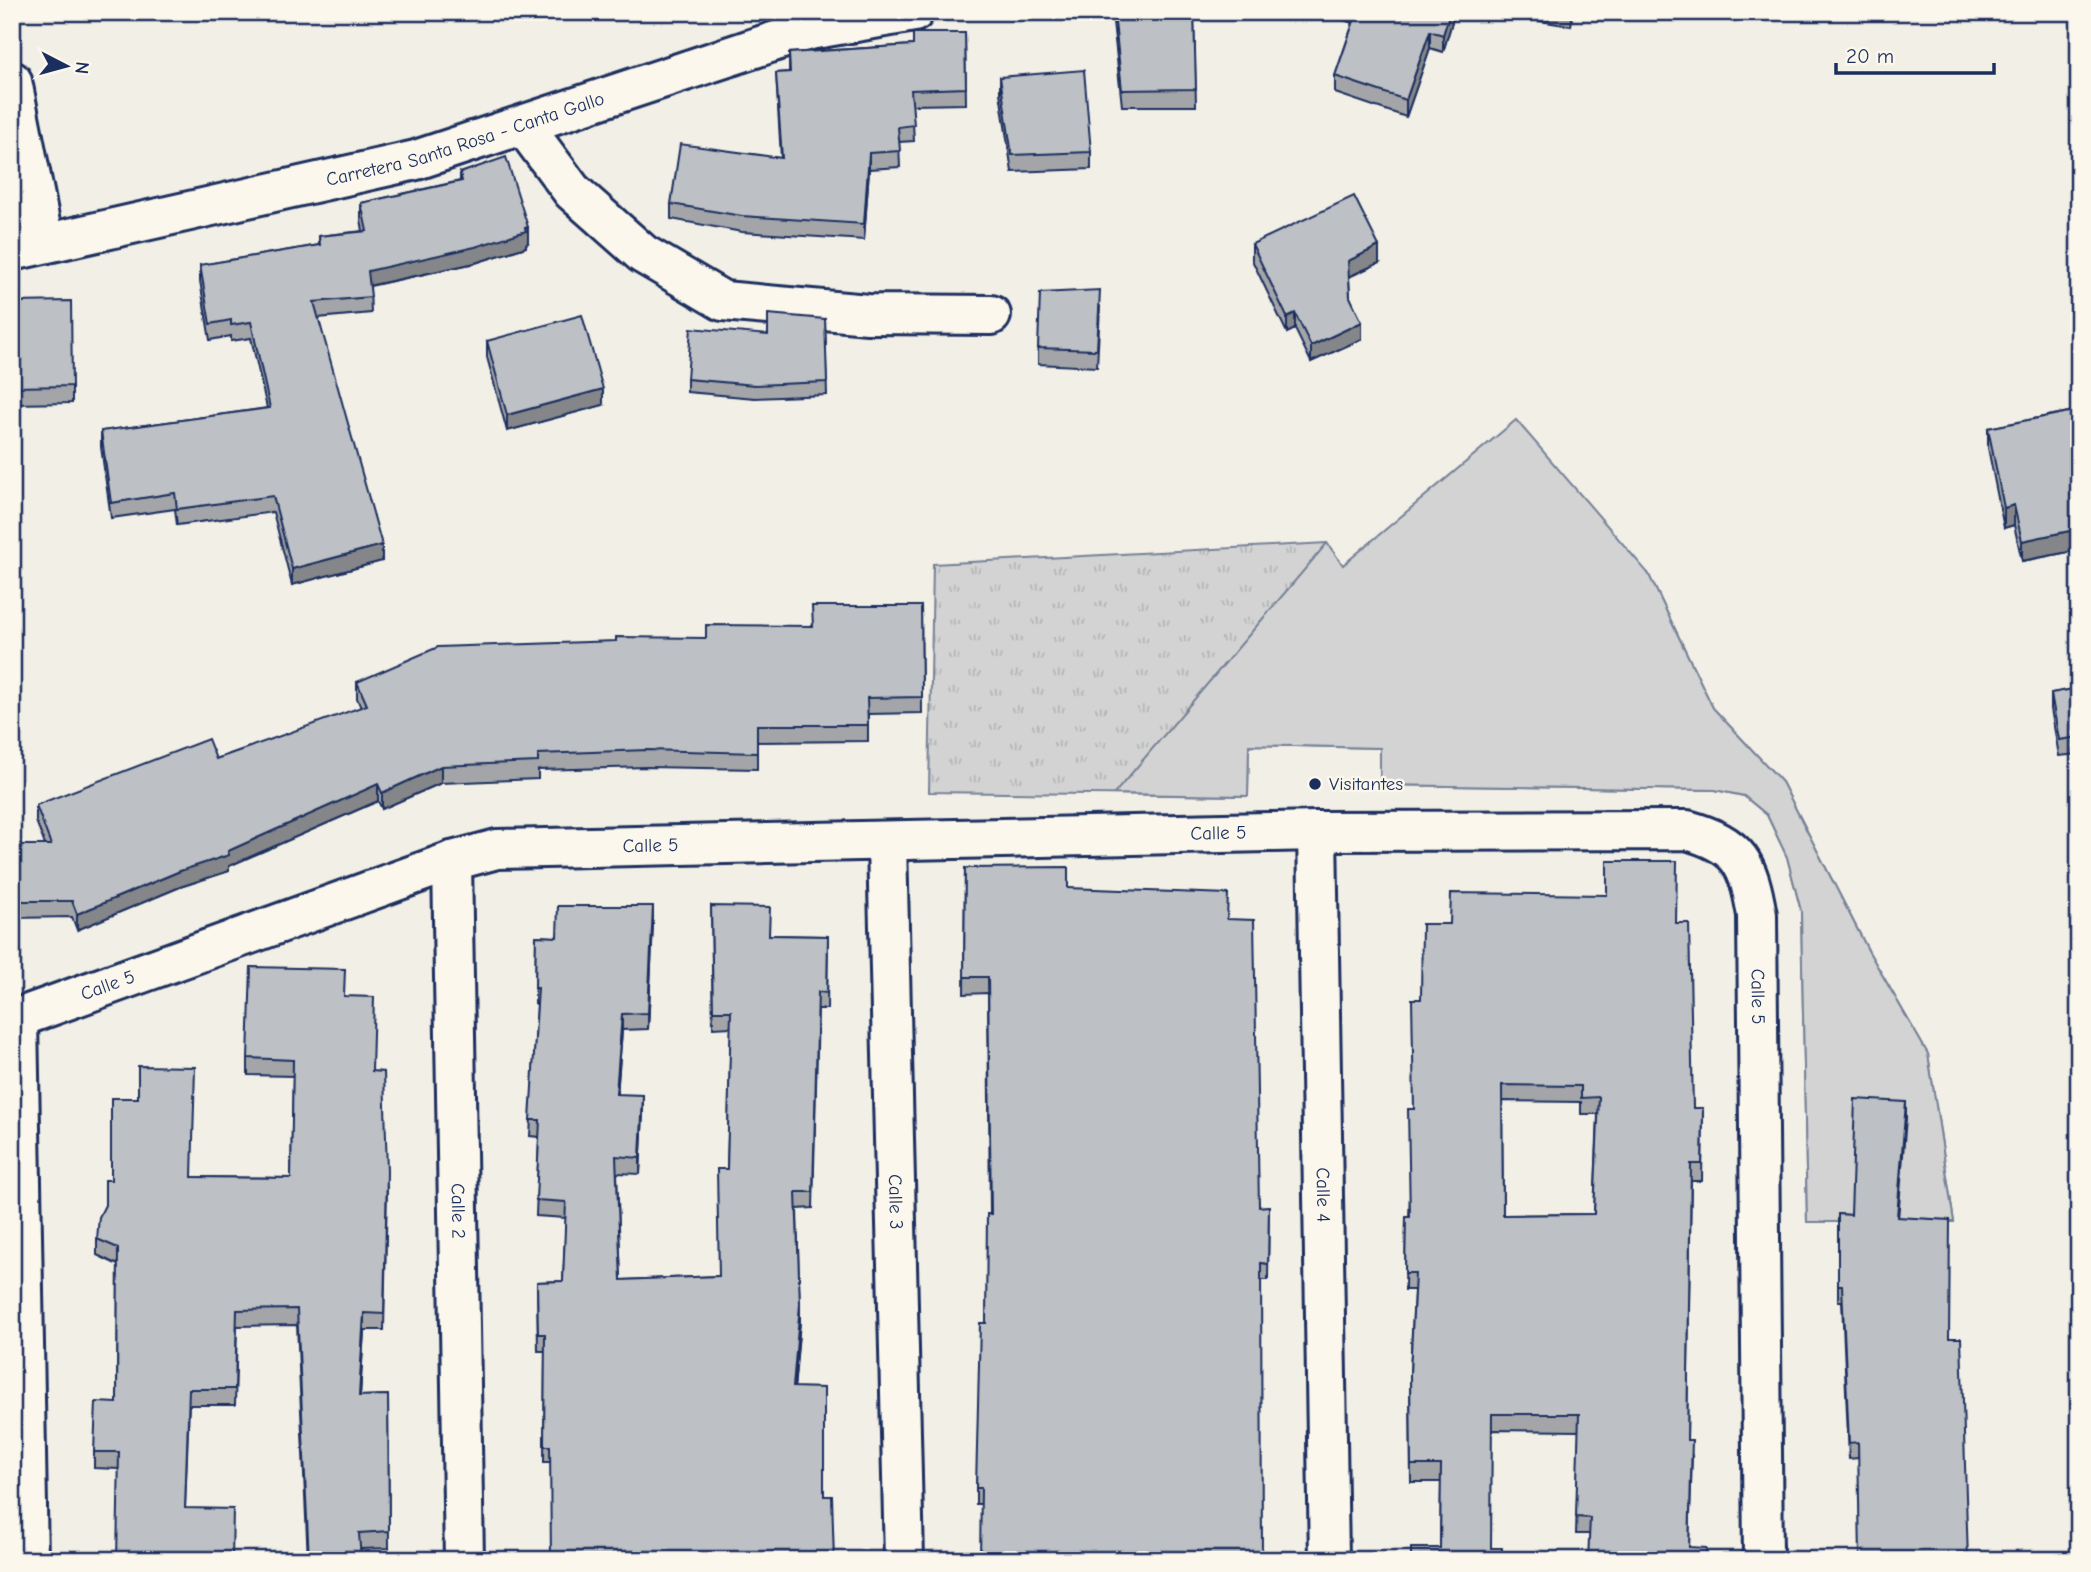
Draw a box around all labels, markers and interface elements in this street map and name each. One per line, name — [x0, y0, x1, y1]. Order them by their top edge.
north arrow — [32, 32, 102, 102]
scale bar — [1836, 32, 1993, 76]
text: 20 m — [1846, 44, 1894, 68]
text: N — [70, 60, 93, 75]
street label: Carretera Santa Rosa - Canta Gallo — [324, 88, 607, 191]
place label: Visitantes — [1329, 773, 1403, 795]
marker: Visitantes — [1307, 776, 1323, 792]
street label: Calle 5 — [1190, 822, 1247, 845]
street label: Calle 5 — [622, 834, 679, 857]
street label: Calle 5 — [78, 965, 138, 1005]
street label: Calle 5 — [1746, 968, 1769, 1025]
street label: Calle 4 — [1312, 1167, 1334, 1223]
street label: Calle 3 — [884, 1174, 907, 1230]
street label: Calle 2 — [447, 1183, 469, 1239]

